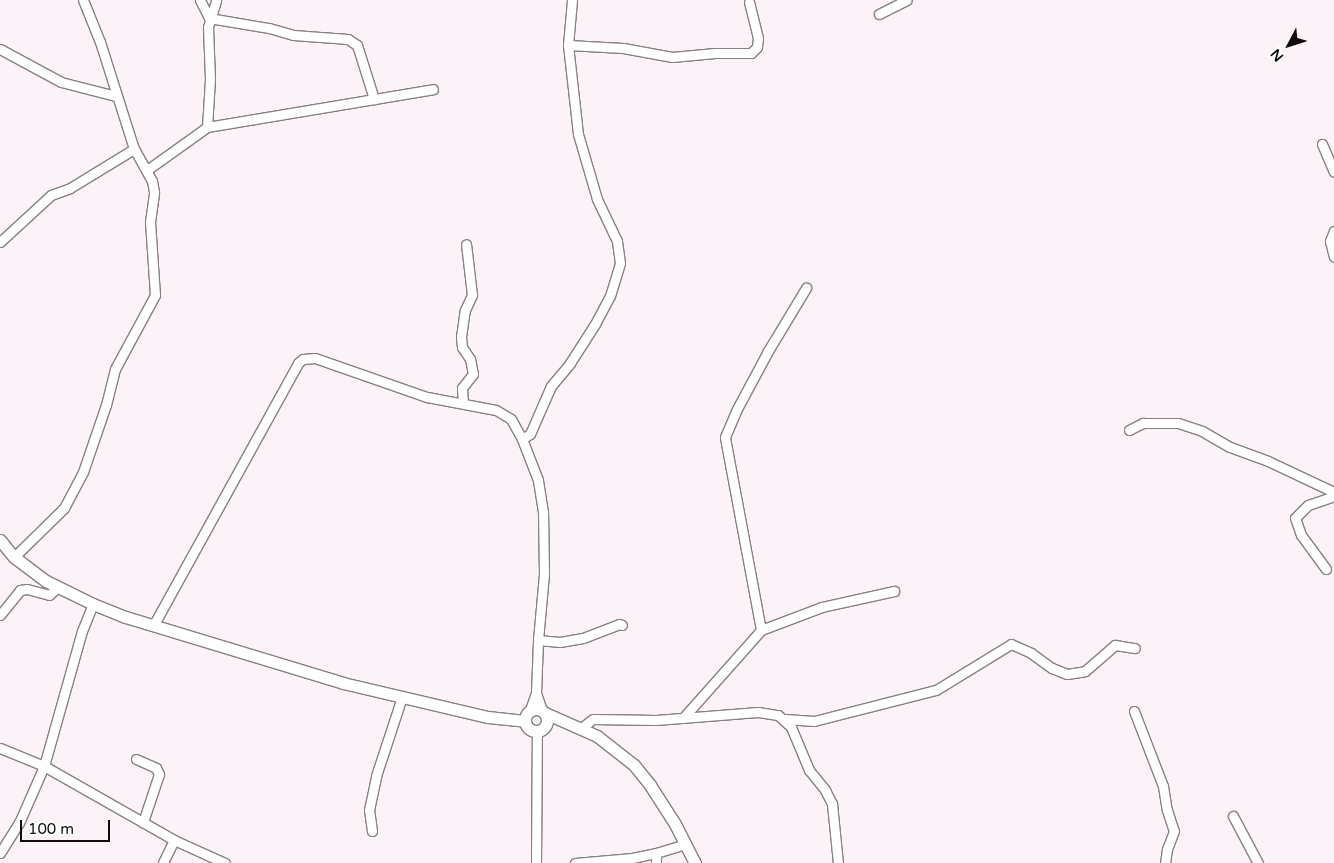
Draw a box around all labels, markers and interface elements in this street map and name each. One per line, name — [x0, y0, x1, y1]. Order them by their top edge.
north arrow — [1264, 20, 1314, 70]
text: N — [1267, 45, 1287, 65]
scale bar — [22, 810, 112, 842]
text: 100 m — [28, 820, 74, 838]

